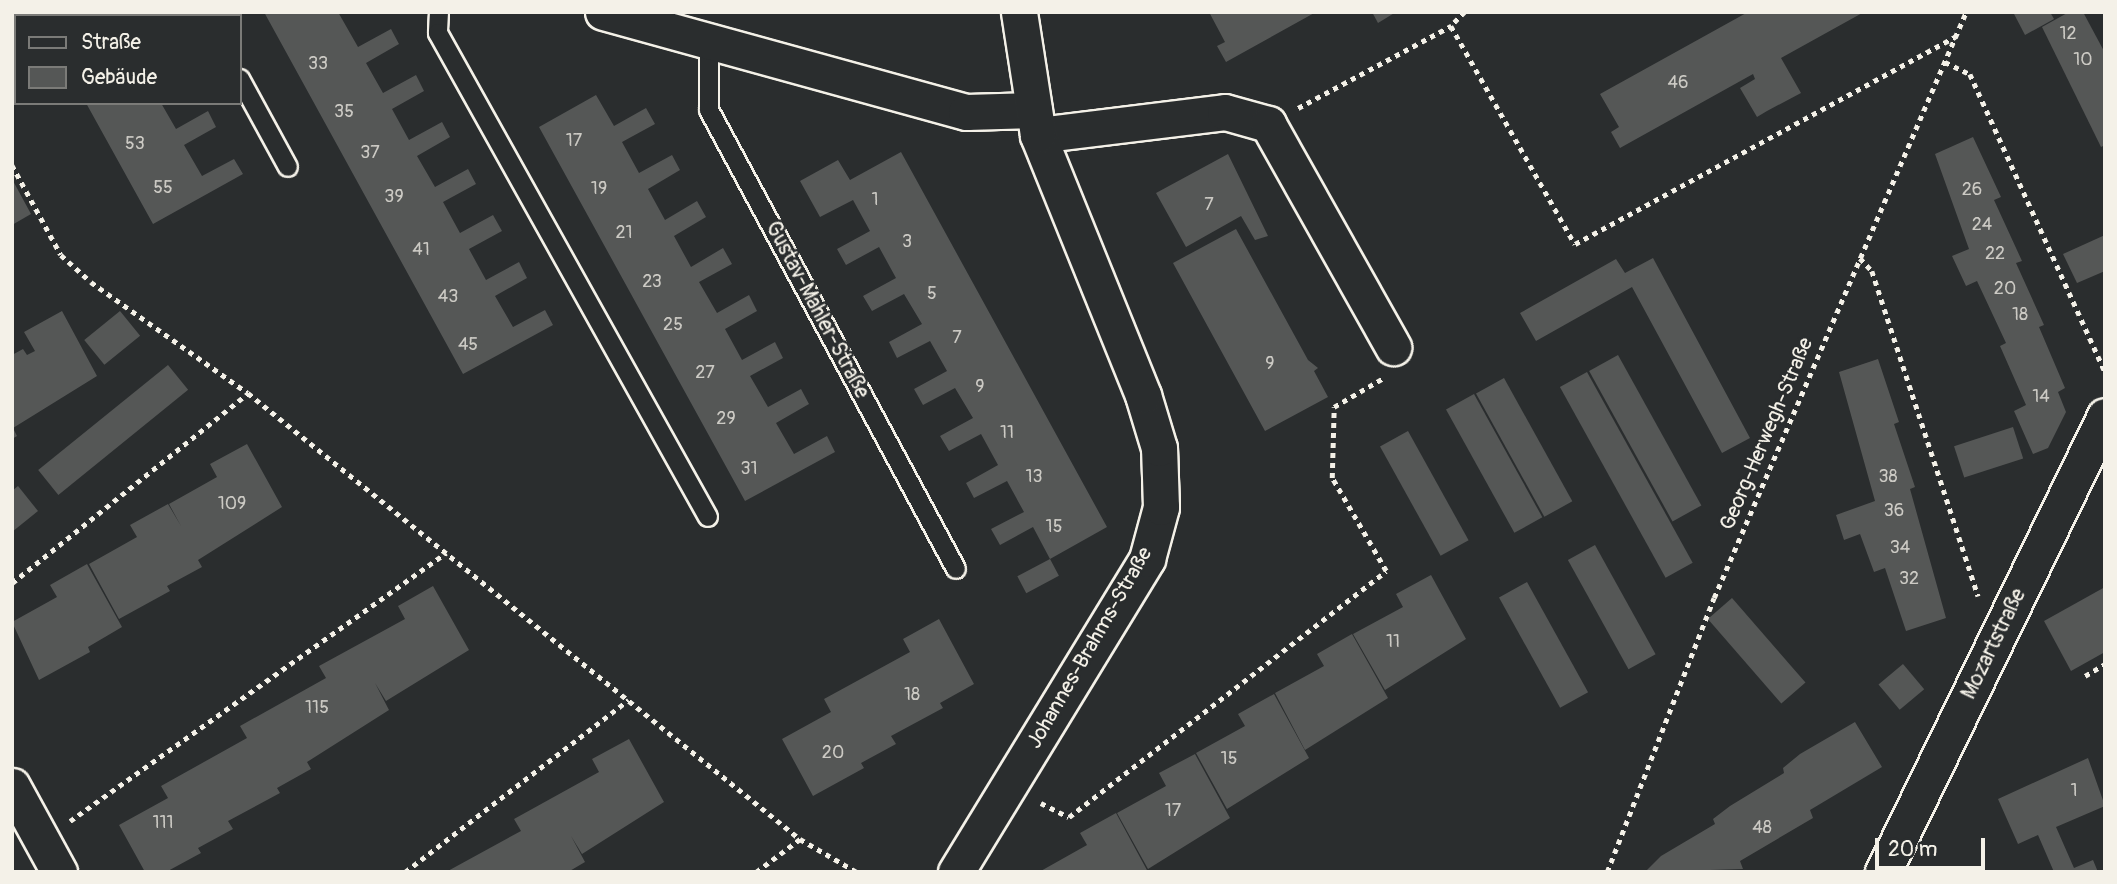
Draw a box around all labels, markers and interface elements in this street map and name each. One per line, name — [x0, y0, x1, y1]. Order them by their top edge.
legend — [14, 14, 242, 105]
house number: 12 — [2059, 23, 2077, 45]
text: Straße — [81, 29, 141, 56]
house number: 10 — [2073, 49, 2093, 71]
house number: 33 — [308, 53, 328, 75]
text: Gebäude — [81, 64, 157, 91]
house number: 46 — [1668, 72, 1688, 94]
house number: 35 — [334, 101, 354, 123]
house number: 17 — [566, 130, 582, 152]
house number: 53 — [125, 133, 145, 155]
house number: 37 — [360, 142, 380, 164]
house number: 55 — [153, 177, 173, 199]
house number: 19 — [591, 178, 607, 200]
house number: 26 — [1962, 179, 1982, 201]
house number: 39 — [384, 186, 404, 208]
house number: 1 — [871, 189, 879, 211]
house number: 7 — [1204, 194, 1214, 216]
house number: 24 — [1972, 214, 1992, 236]
street label: Gustav-Mahler-Straße — [760, 217, 874, 403]
house number: 21 — [615, 222, 633, 244]
house number: 3 — [902, 231, 912, 253]
house number: 41 — [412, 239, 430, 261]
house number: 22 — [1985, 243, 2005, 265]
house number: 23 — [642, 271, 662, 293]
house number: 20 — [1994, 278, 2016, 300]
house number: 5 — [927, 283, 937, 305]
house number: 43 — [438, 286, 458, 308]
house number: 18 — [2012, 304, 2028, 326]
house number: 25 — [663, 314, 683, 336]
house number: 7 — [952, 327, 962, 349]
house number: 45 — [458, 334, 478, 356]
street label: Georg-Herwegh-Straße — [1715, 334, 1819, 534]
house number: 9 — [1265, 353, 1275, 375]
house number: 27 — [695, 362, 715, 384]
house number: 9 — [975, 376, 985, 398]
house number: 14 — [2032, 386, 2050, 408]
house number: 29 — [716, 408, 736, 430]
house number: 11 — [1000, 422, 1014, 444]
house number: 31 — [740, 458, 758, 480]
house number: 13 — [1025, 466, 1043, 488]
house number: 38 — [1878, 466, 1898, 488]
house number: 109 — [218, 493, 246, 515]
house number: 36 — [1884, 500, 1904, 522]
house number: 15 — [1046, 516, 1062, 538]
house number: 34 — [1890, 537, 1910, 559]
street label: Johannes-Brahms-Straße — [1022, 543, 1158, 753]
house number: 32 — [1899, 568, 1919, 590]
street label: Mozartstraße — [1956, 585, 2032, 703]
house number: 11 — [1386, 631, 1400, 653]
house number: 18 — [904, 684, 920, 706]
house number: 115 — [305, 697, 329, 719]
house number: 20 — [822, 742, 844, 764]
house number: 15 — [1221, 748, 1237, 770]
house number: 1 — [2070, 780, 2078, 802]
house number: 17 — [1165, 800, 1181, 822]
house number: 111 — [152, 812, 174, 834]
house number: 48 — [1752, 817, 1772, 839]
scale bar — [1879, 824, 1989, 868]
text: 20 m — [1888, 836, 1937, 863]

